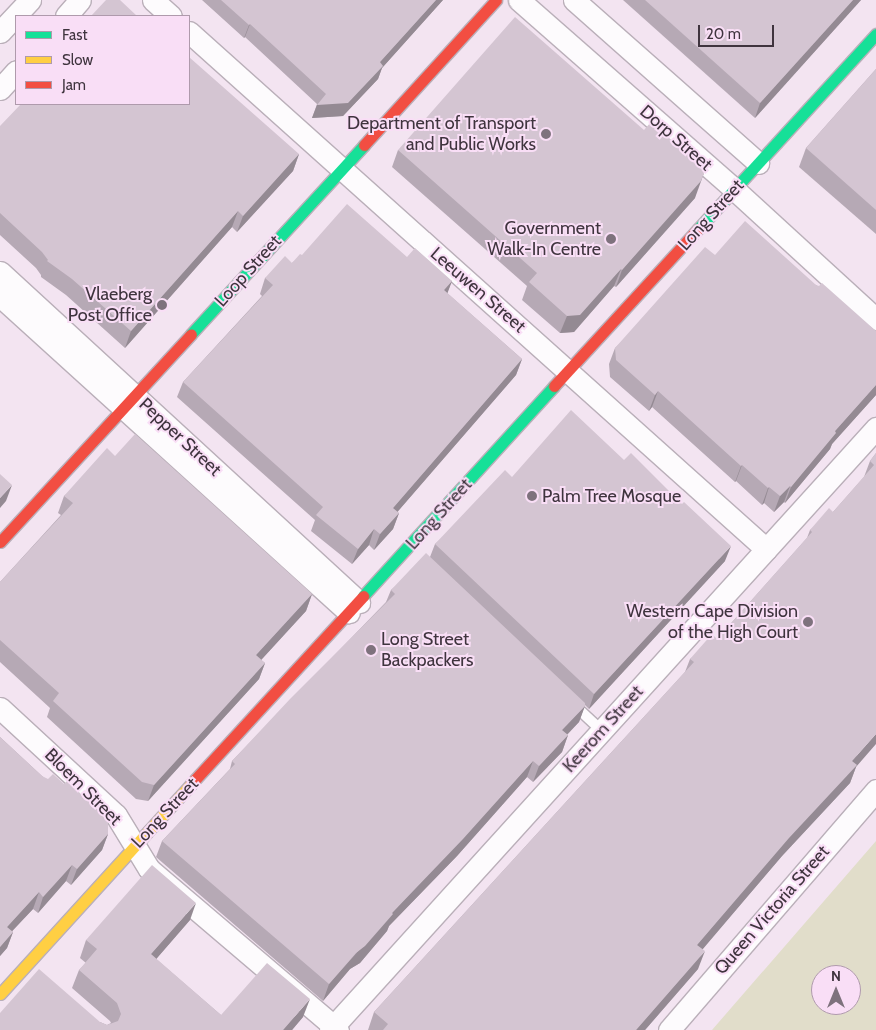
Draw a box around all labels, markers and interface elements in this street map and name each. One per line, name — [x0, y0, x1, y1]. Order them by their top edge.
legend — [15, 15, 190, 105]
scale bar — [701, 15, 777, 47]
text: 20 m — [706, 25, 741, 43]
text: Fast — [62, 26, 87, 44]
text: Slow — [62, 51, 93, 69]
text: Jam — [62, 76, 86, 94]
street label: Dorp Street — [635, 101, 717, 175]
place label: Department of Transport and Public Works — [347, 113, 536, 156]
marker: Department of Transport and Public Works — [540, 128, 552, 140]
street label: Long Street — [674, 175, 748, 255]
place label: Government Walk-In Centre — [487, 218, 601, 260]
street label: Loop Street — [210, 231, 286, 311]
marker: Government Walk-In Centre — [605, 233, 617, 245]
street label: Leeuwen Street — [426, 243, 530, 337]
place label: Vlaeberg Post Office — [68, 284, 152, 326]
marker: Vlaeberg Post Office — [156, 299, 168, 311]
street label: Pepper Street — [134, 393, 226, 481]
street label: Long Street — [402, 474, 476, 554]
place label: Palm Tree Mosque — [542, 485, 681, 507]
marker: Palm Tree Mosque — [526, 490, 538, 502]
place label: Western Cape Division of the High Court — [626, 601, 798, 644]
marker: Western Cape Division of the High Court — [802, 616, 814, 628]
place label: Long Street Backpackers — [381, 629, 473, 672]
marker: Long Street Backpackers — [365, 644, 377, 656]
street label: Keerom Street — [558, 681, 648, 777]
street label: Bloem Street — [40, 744, 126, 830]
street label: Long Street — [127, 773, 203, 853]
street label: Queen Victoria Street — [710, 841, 834, 979]
north arrow — [811, 965, 861, 1015]
text: N — [831, 967, 841, 985]

